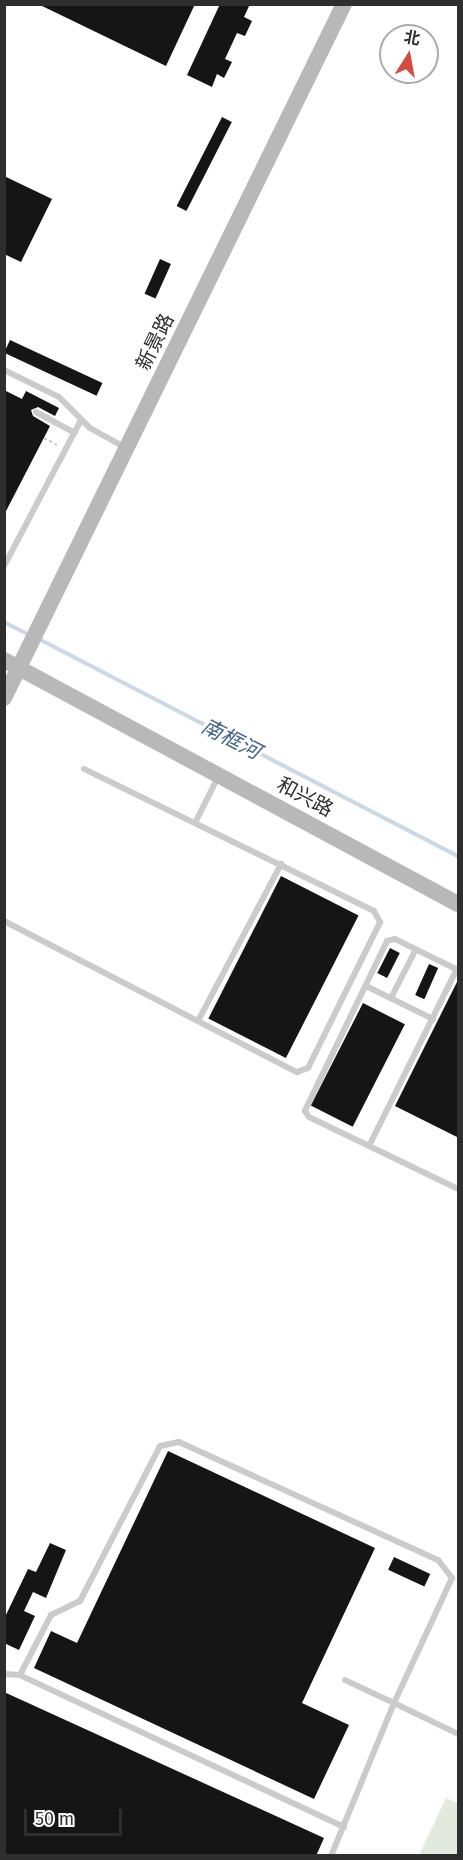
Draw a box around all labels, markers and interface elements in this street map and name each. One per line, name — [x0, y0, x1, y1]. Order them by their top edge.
north arrow — [379, 24, 439, 84]
text: 北 — [402, 27, 422, 49]
street label: 新景路 — [131, 310, 179, 374]
water label: 南框河 — [197, 713, 265, 765]
street label: 和兴路 — [273, 772, 337, 822]
scale bar — [27, 1797, 124, 1835]
text: 50 m — [35, 1808, 74, 1830]

